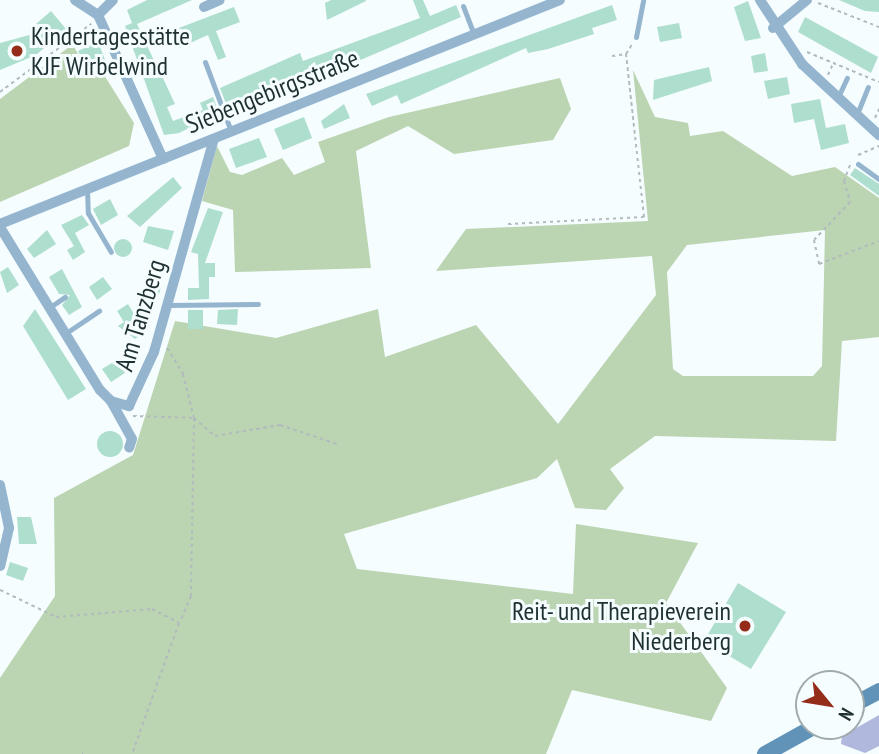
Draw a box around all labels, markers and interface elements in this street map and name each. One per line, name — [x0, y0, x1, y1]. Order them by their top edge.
place label: Kindertagesstätte KJF Wirbelwind — [31, 20, 190, 82]
street label: Siebengebirgsstraße — [181, 42, 363, 140]
marker: Kindertagesstätte KJF Wirbelwind — [9, 43, 25, 59]
street label: Am Tanzberg — [108, 255, 172, 375]
place label: Reit- und Therapieverein Niederberg — [510, 595, 731, 656]
marker: Reit- und Therapieverein Niederberg — [737, 618, 753, 634]
north arrow — [795, 670, 865, 740]
text: N — [833, 704, 859, 725]

